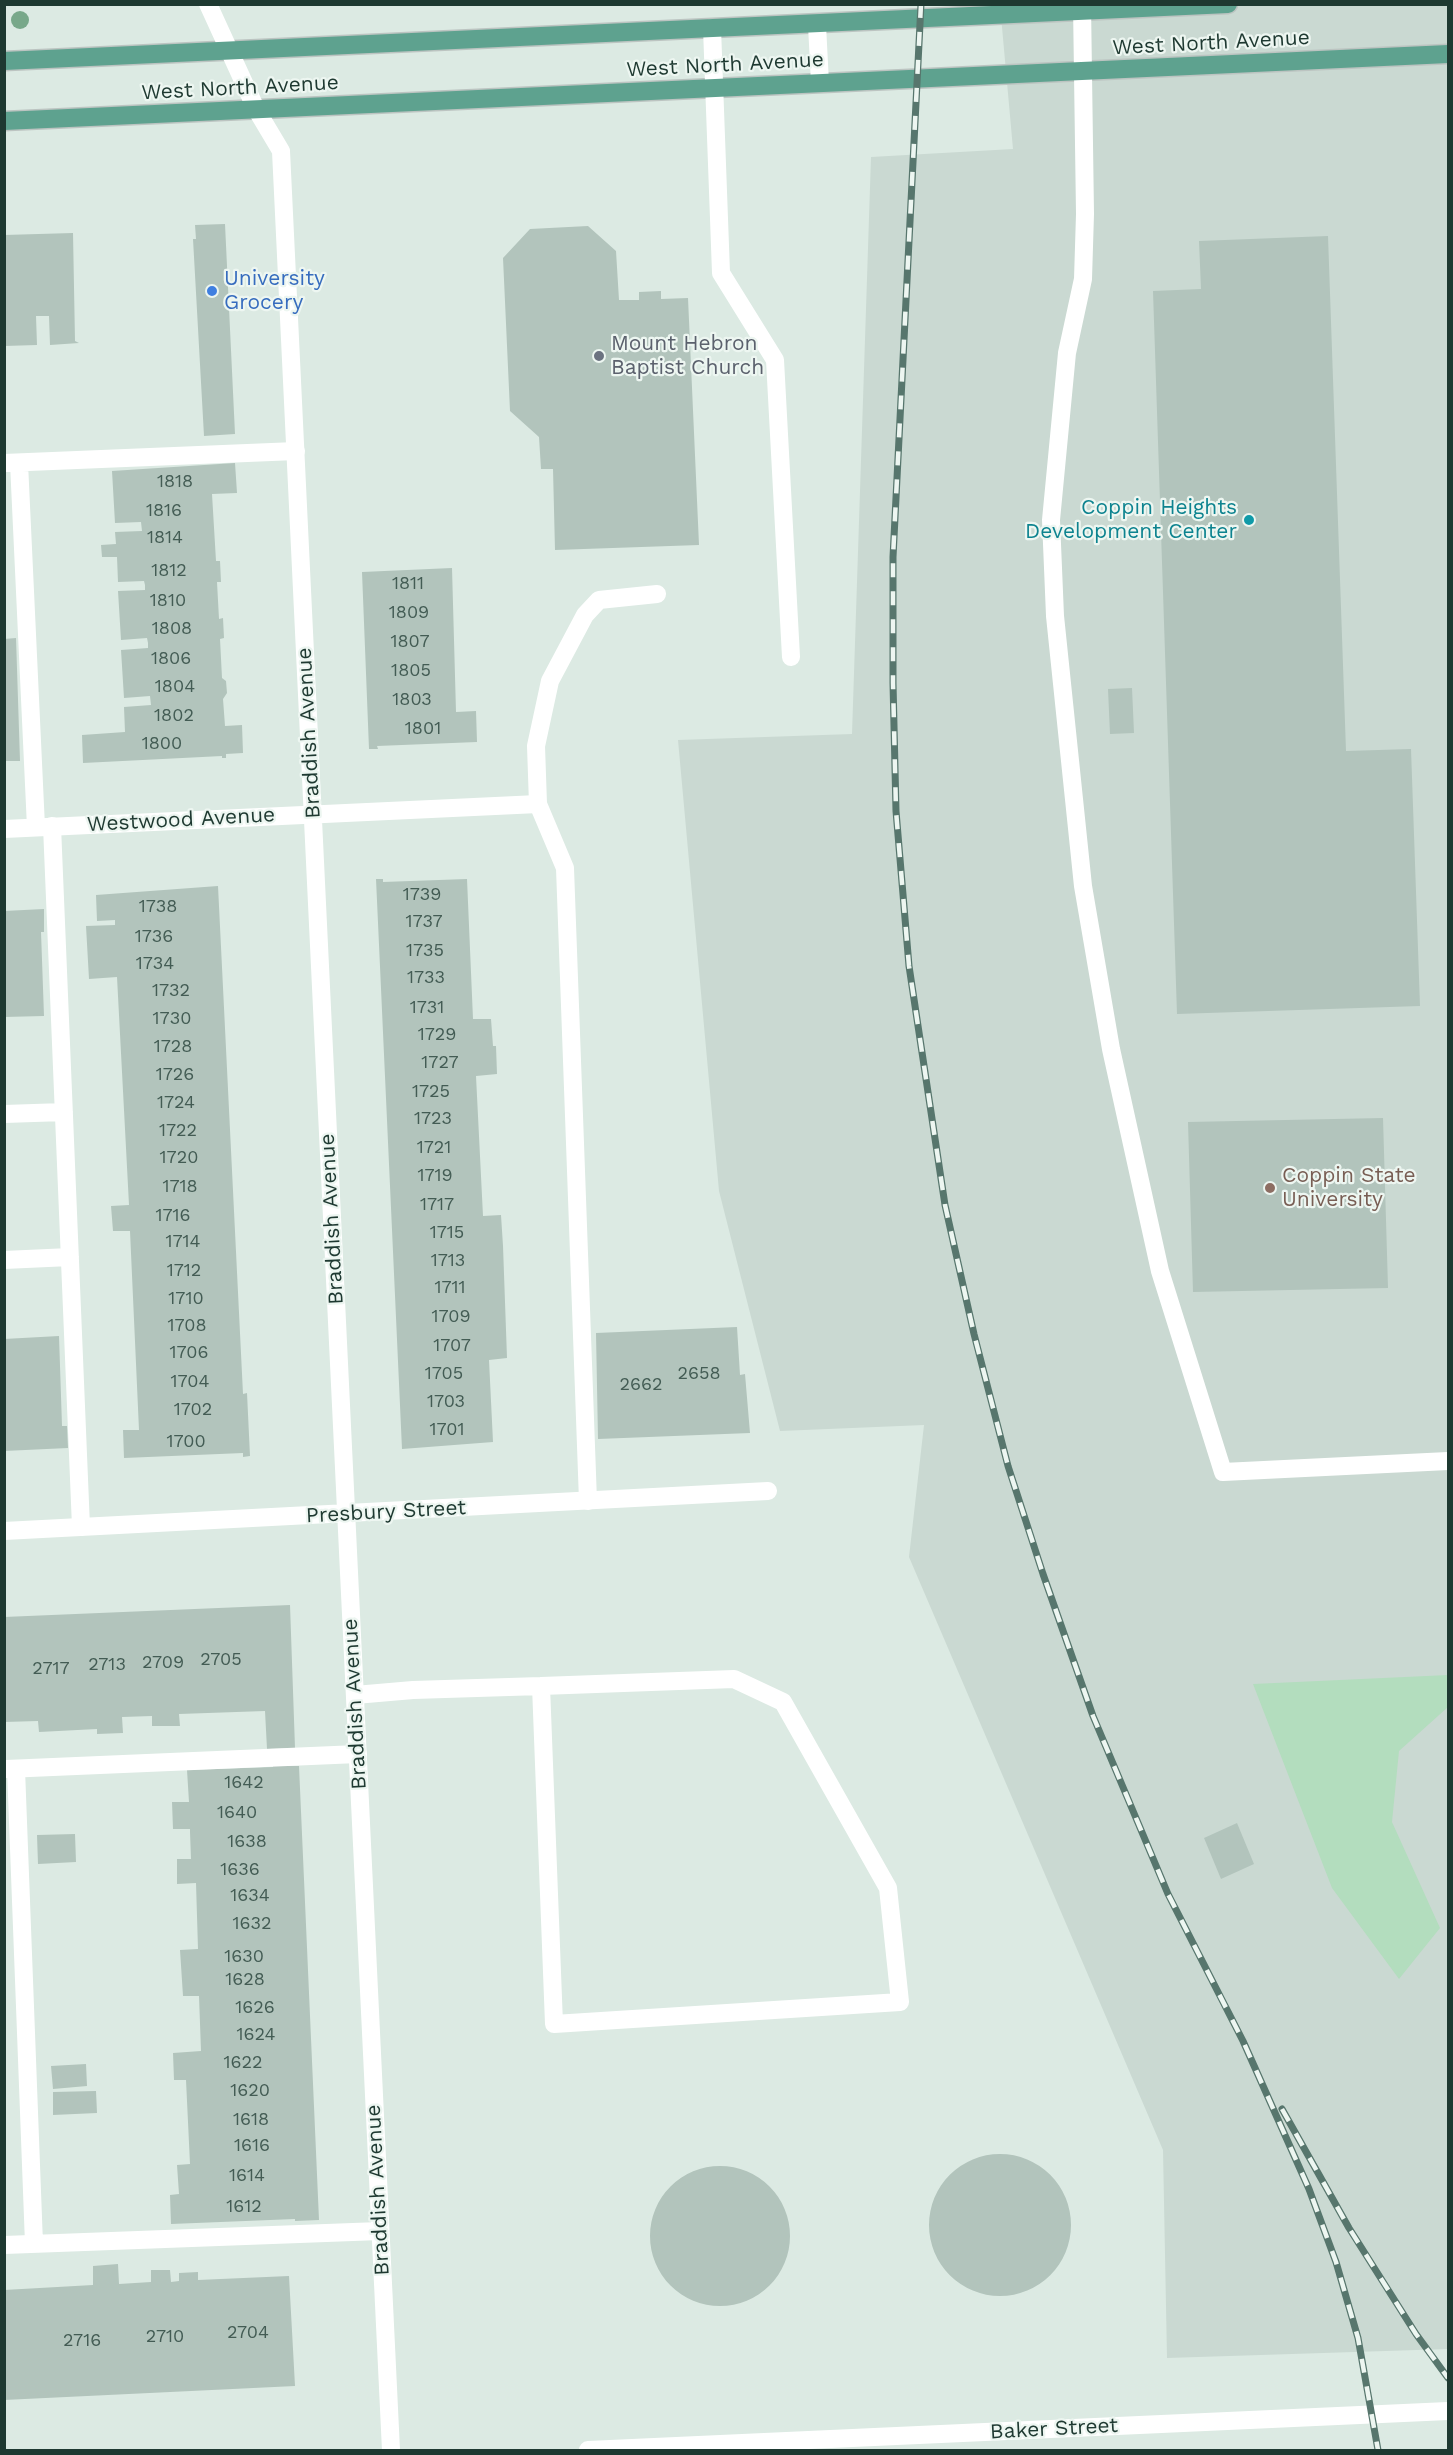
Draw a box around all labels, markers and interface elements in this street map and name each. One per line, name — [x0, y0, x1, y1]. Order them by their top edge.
street label: West North Avenue — [1112, 25, 1310, 61]
street label: West North Avenue — [626, 47, 824, 83]
street label: West North Avenue — [141, 70, 339, 106]
place label: University Grocery — [224, 266, 325, 316]
marker: University Grocery — [205, 284, 219, 298]
place label: Mount Hebron Baptist Church — [611, 331, 764, 381]
marker: Mount Hebron Baptist Church — [592, 349, 606, 363]
house number: 1818 — [157, 471, 193, 493]
place label: Coppin Heights Development Center — [1025, 495, 1237, 545]
house number: 1816 — [146, 500, 182, 522]
marker: Coppin Heights Development Center — [1242, 513, 1256, 527]
house number: 1814 — [147, 527, 183, 549]
house number: 1812 — [151, 560, 187, 582]
house number: 1811 — [392, 573, 424, 595]
house number: 1810 — [150, 590, 186, 612]
house number: 1809 — [389, 602, 429, 624]
house number: 1808 — [152, 618, 192, 640]
house number: 1807 — [390, 631, 430, 653]
street label: Braddish Avenue — [292, 647, 326, 819]
house number: 1806 — [151, 648, 191, 670]
house number: 1805 — [391, 660, 431, 682]
house number: 1804 — [155, 676, 195, 698]
house number: 1803 — [392, 689, 432, 711]
house number: 1802 — [154, 705, 194, 727]
house number: 1801 — [405, 718, 441, 740]
house number: 1800 — [142, 733, 182, 755]
street label: Westwood Avenue — [86, 802, 276, 838]
house number: 1739 — [403, 884, 441, 906]
house number: 1738 — [139, 896, 177, 918]
house number: 1737 — [406, 911, 442, 933]
house number: 1736 — [135, 926, 173, 948]
house number: 1735 — [406, 940, 444, 962]
house number: 1734 — [136, 953, 174, 975]
house number: 1733 — [407, 967, 445, 989]
house number: 1732 — [152, 980, 190, 1002]
house number: 1731 — [410, 997, 444, 1019]
house number: 1730 — [153, 1008, 191, 1030]
house number: 1729 — [418, 1024, 456, 1046]
house number: 1728 — [154, 1036, 192, 1058]
house number: 1727 — [421, 1052, 459, 1074]
house number: 1726 — [156, 1064, 194, 1086]
house number: 1725 — [412, 1081, 450, 1103]
house number: 1724 — [157, 1092, 195, 1114]
house number: 1723 — [414, 1108, 452, 1130]
house number: 1722 — [159, 1120, 197, 1142]
street label: Braddish Avenue — [315, 1133, 349, 1305]
house number: 1721 — [417, 1137, 451, 1159]
house number: 1720 — [160, 1147, 198, 1169]
place label: Coppin State University — [1282, 1163, 1416, 1213]
house number: 1719 — [417, 1165, 453, 1187]
house number: 1718 — [162, 1176, 198, 1198]
marker: Coppin State University — [1263, 1181, 1277, 1195]
house number: 1717 — [420, 1194, 454, 1216]
house number: 1716 — [155, 1205, 191, 1227]
house number: 1715 — [430, 1222, 464, 1244]
house number: 1714 — [165, 1231, 201, 1253]
house number: 1713 — [431, 1250, 465, 1272]
house number: 1712 — [167, 1260, 201, 1282]
house number: 1711 — [434, 1277, 466, 1299]
house number: 1710 — [168, 1288, 204, 1310]
house number: 1709 — [431, 1306, 471, 1328]
house number: 1708 — [167, 1315, 207, 1337]
house number: 1707 — [433, 1335, 471, 1357]
house number: 1706 — [170, 1342, 208, 1364]
house number: 1705 — [425, 1363, 463, 1385]
house number: 2658 — [677, 1363, 721, 1385]
house number: 1704 — [171, 1371, 209, 1393]
house number: 2662 — [620, 1374, 662, 1396]
house number: 1703 — [427, 1391, 465, 1413]
house number: 1702 — [174, 1399, 212, 1421]
house number: 1701 — [430, 1419, 464, 1441]
house number: 1700 — [166, 1431, 206, 1453]
street label: Presbury Street — [305, 1495, 467, 1529]
street label: Braddish Avenue — [338, 1618, 372, 1790]
house number: 2705 — [200, 1649, 242, 1671]
house number: 2709 — [142, 1652, 184, 1674]
house number: 2713 — [88, 1654, 126, 1676]
house number: 2717 — [32, 1658, 70, 1680]
house number: 1642 — [224, 1772, 264, 1794]
house number: 1640 — [217, 1802, 257, 1824]
house number: 1638 — [227, 1831, 267, 1853]
house number: 1636 — [220, 1859, 260, 1881]
house number: 1634 — [230, 1885, 270, 1907]
house number: 1632 — [233, 1913, 271, 1935]
house number: 1630 — [224, 1946, 264, 1968]
house number: 1628 — [225, 1969, 265, 1991]
house number: 1626 — [235, 1997, 275, 2019]
house number: 1624 — [237, 2024, 275, 2046]
house number: 1622 — [224, 2052, 262, 2074]
house number: 1620 — [230, 2080, 270, 2102]
street label: Braddish Avenue — [361, 2104, 395, 2276]
house number: 1618 — [233, 2109, 269, 2131]
house number: 1616 — [234, 2135, 270, 2157]
house number: 1614 — [229, 2165, 265, 2187]
house number: 1612 — [226, 2196, 262, 2218]
house number: 2704 — [227, 2322, 269, 2344]
house number: 2710 — [146, 2326, 184, 2348]
house number: 2716 — [63, 2330, 101, 2352]
street label: Baker Street — [989, 2413, 1119, 2445]

